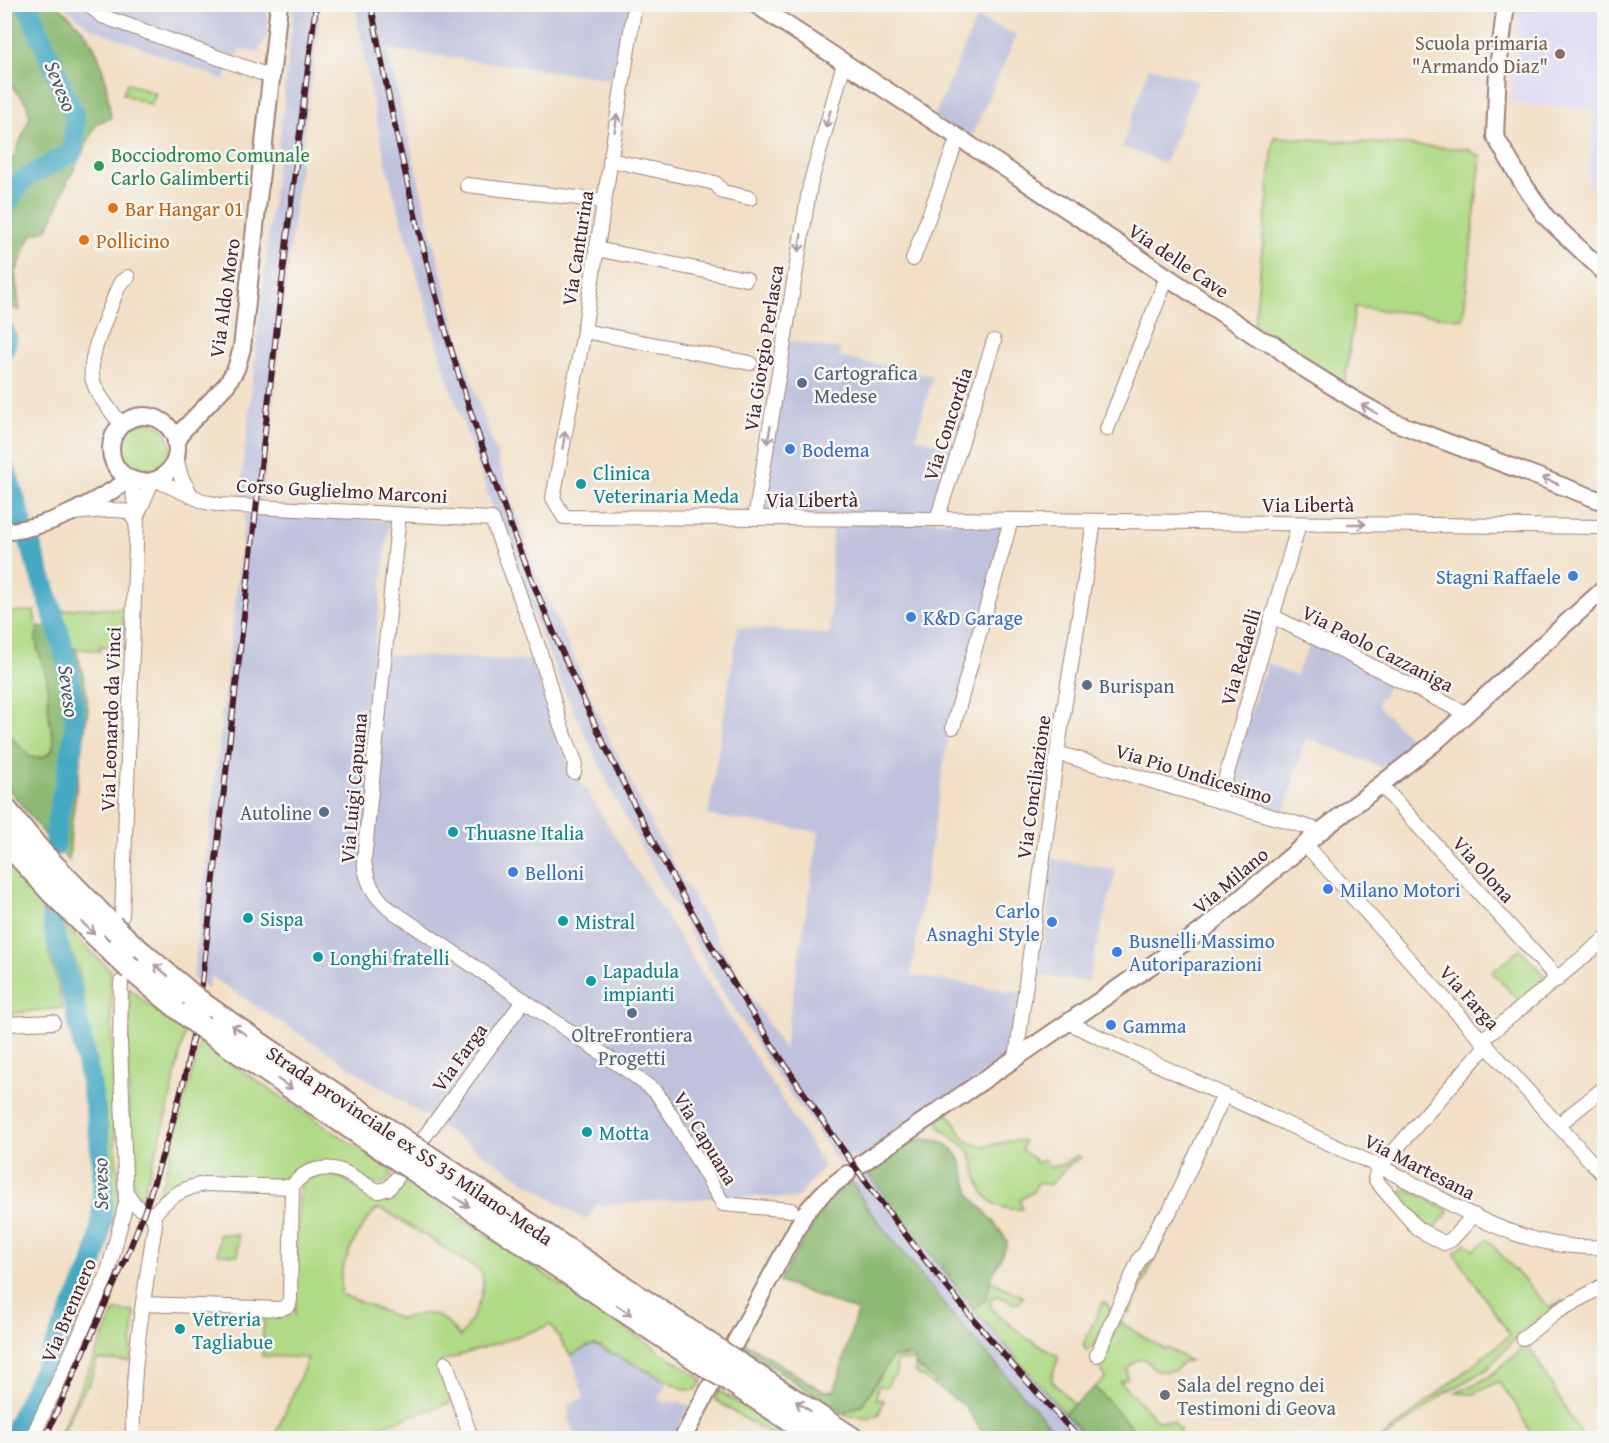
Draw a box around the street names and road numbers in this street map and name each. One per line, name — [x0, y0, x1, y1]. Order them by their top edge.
street label: Via Canturina — [554, 188, 601, 308]
street label: Via delle Cave — [1123, 215, 1235, 305]
street label: Via Aldo Moro — [201, 236, 247, 360]
street label: Via Giorgio Perlasca — [736, 262, 791, 433]
street label: Via Concordia — [915, 363, 979, 484]
street label: Corso Guglielmo Marconi — [236, 470, 449, 510]
street label: Via Libertà — [766, 485, 859, 514]
street label: Via Libertà — [1262, 490, 1355, 519]
street label: Via Paolo Cazzaniga — [1297, 597, 1459, 699]
street label: Via Redaelli — [1212, 605, 1268, 709]
street label: Via Leonardo da Vinci — [92, 626, 128, 812]
street label: Via Luigi Capuana — [332, 711, 374, 864]
street label: Via Conciliazione — [1009, 713, 1057, 861]
street label: Via Pio Undicesimo — [1112, 735, 1276, 811]
street label: Via Olona — [1446, 829, 1522, 909]
street label: Via Milano — [1186, 840, 1274, 920]
street label: Via Farga — [1433, 958, 1507, 1036]
street label: Via Farga — [424, 1016, 494, 1097]
street label: Strada provinciale ex SS 35 Milano-Meda — [261, 1038, 560, 1252]
street label: Via Capuana — [667, 1086, 746, 1191]
street label: Via Martesana — [1359, 1126, 1481, 1207]
street label: Via Brennero — [33, 1253, 103, 1367]

